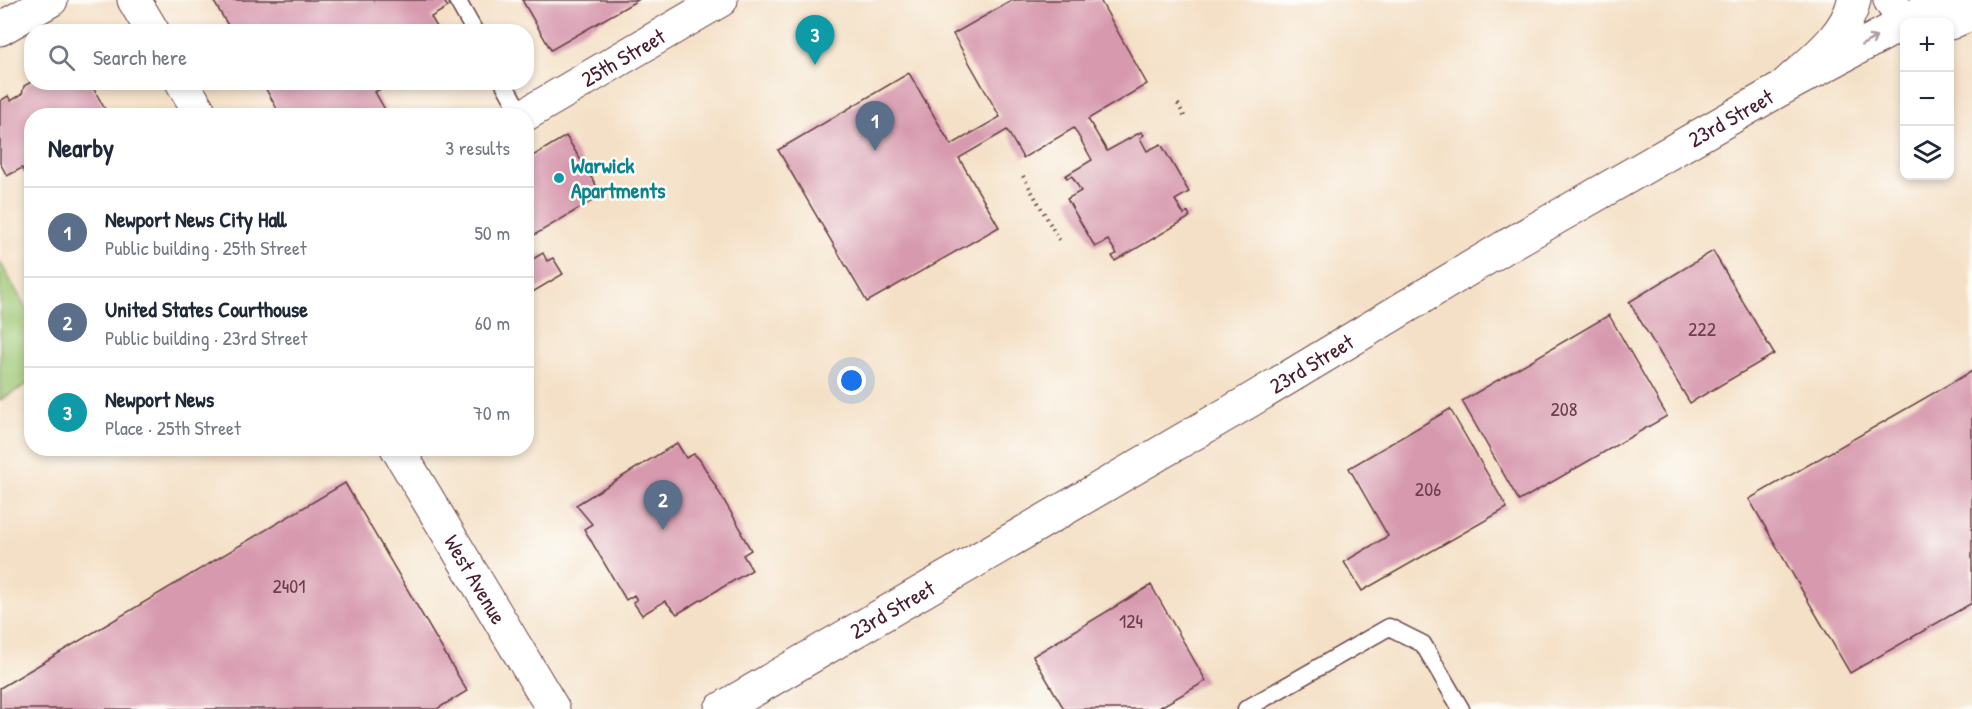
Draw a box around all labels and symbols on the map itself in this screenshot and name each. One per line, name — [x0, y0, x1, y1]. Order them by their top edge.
pin: 3 — [796, 16, 834, 65]
street label: 25th Street — [575, 21, 671, 94]
one-way arrow — [1860, 35, 1877, 47]
street label: 23rd Street — [1683, 81, 1779, 154]
pin: 1 — [856, 102, 894, 151]
place label: Warwick Apartments — [571, 150, 666, 206]
marker: Warwick Apartments — [552, 171, 566, 185]
house number: 222 — [1688, 315, 1717, 342]
street label: 23rd Street — [1264, 326, 1360, 401]
your location — [837, 366, 866, 395]
house number: 208 — [1551, 395, 1577, 422]
house number: 206 — [1415, 475, 1441, 502]
pin: 2 — [644, 480, 682, 530]
street label: West Avenue — [437, 529, 514, 630]
house number: 2401 — [272, 572, 306, 599]
street label: 23rd Street — [844, 573, 940, 646]
house number: 124 — [1119, 607, 1143, 634]

